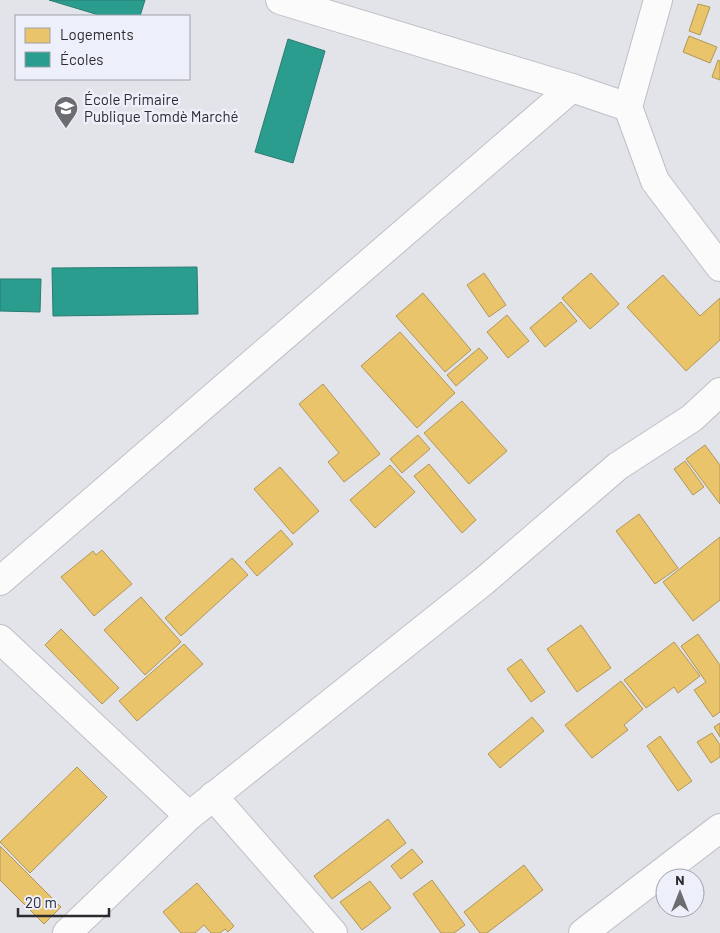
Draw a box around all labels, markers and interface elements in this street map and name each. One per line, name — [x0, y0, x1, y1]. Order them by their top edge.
legend — [15, 15, 190, 80]
text: Logements — [60, 25, 134, 43]
text: Écoles — [60, 50, 104, 68]
place label: École Primaire Publique Tomdè Marché — [84, 90, 238, 125]
school or university icon: École Primaire Publique Tomdè Marché — [53, 95, 79, 129]
north arrow — [655, 868, 705, 918]
text: N — [675, 871, 685, 888]
scale bar — [18, 886, 109, 918]
text: 20 m — [25, 893, 57, 911]

